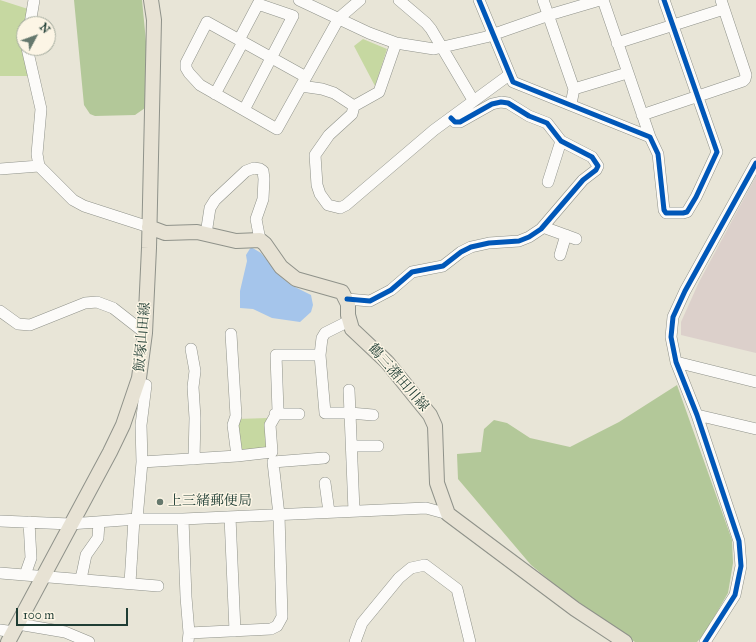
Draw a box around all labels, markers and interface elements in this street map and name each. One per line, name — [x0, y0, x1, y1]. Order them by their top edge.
north arrow — [16, 16, 56, 56]
text: N — [37, 21, 53, 36]
street label: 飯塚山田線 — [132, 301, 154, 373]
street label: 鶴三潴田川線 — [364, 341, 432, 415]
place label: 上三緒郵便局 — [168, 494, 252, 510]
marker: 上三緒郵便局 — [155, 497, 165, 507]
scale bar — [18, 600, 130, 626]
text: 100 m — [23, 608, 54, 622]

